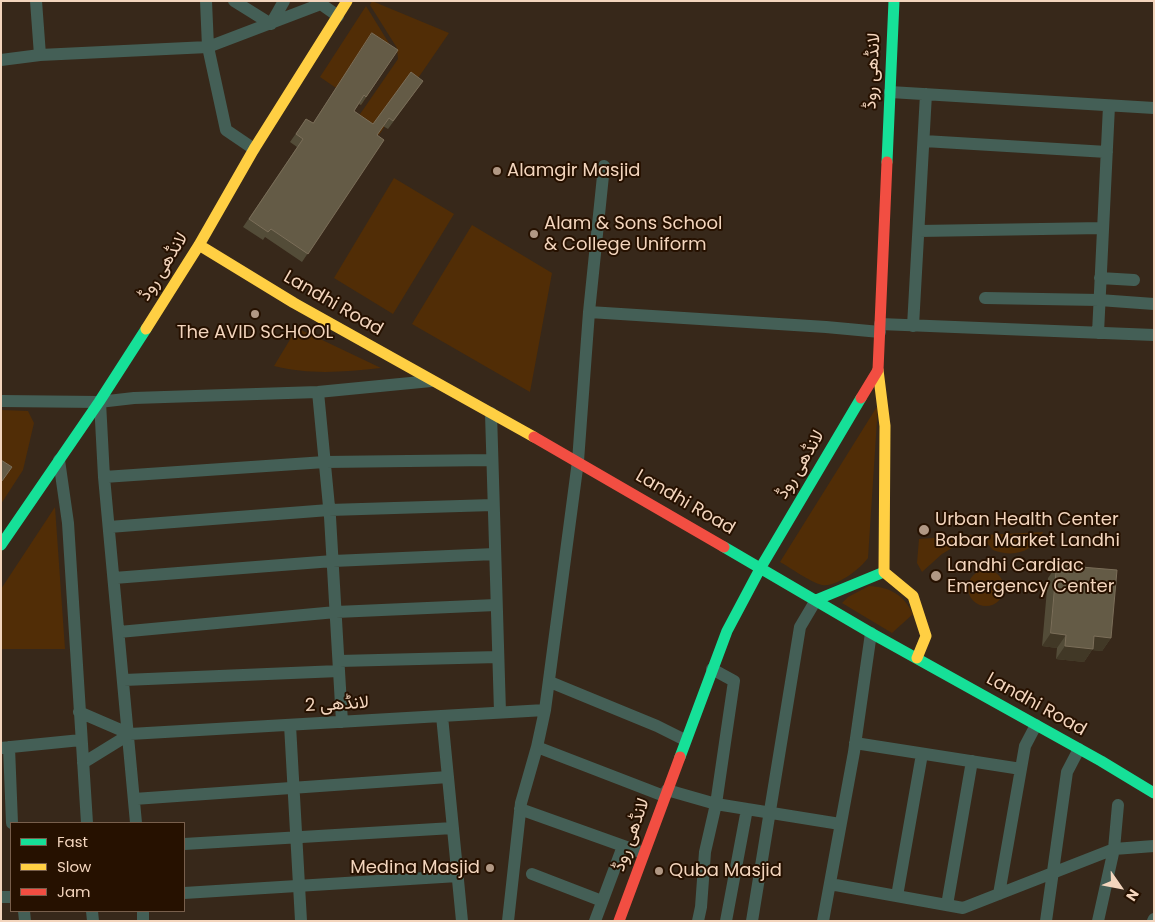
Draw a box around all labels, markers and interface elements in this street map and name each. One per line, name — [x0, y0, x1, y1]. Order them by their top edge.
street label: لانڈھی روڈ — [860, 32, 886, 110]
place label: Alamgir Masjid — [507, 160, 641, 182]
marker: Alamgir Masjid — [491, 165, 503, 177]
place label: Alam & Sons School & College Uniform — [544, 213, 722, 255]
marker: Alam & Sons School & College Uniform — [528, 228, 540, 240]
street label: لانڈھی روڈ — [135, 229, 193, 305]
street label: Landhi Road — [279, 267, 387, 341]
marker: The AVID SCHOOL — [249, 308, 261, 320]
place label: The AVID SCHOOL — [177, 322, 333, 344]
street label: لانڈھی روڈ — [772, 427, 830, 503]
street label: Landhi Road — [631, 466, 739, 540]
place label: Urban Health Center Babar Market Landhi — [935, 509, 1120, 552]
marker: Urban Health Center Babar Market Landhi — [917, 523, 931, 537]
place label: Landhi Cardiac Emergency Center — [947, 555, 1114, 598]
marker: Landhi Cardiac Emergency Center — [929, 569, 943, 583]
street label: Landhi Road — [982, 669, 1090, 741]
street label: لانڈھی 2 — [304, 693, 370, 717]
street label: لانڈھی روڈ — [609, 795, 655, 875]
legend — [10, 822, 185, 912]
text: Fast — [57, 831, 88, 852]
text: Slow — [57, 856, 91, 877]
place label: Medina Masjid — [350, 857, 480, 879]
place label: Quba Masjid — [669, 860, 782, 882]
marker: Medina Masjid — [484, 862, 496, 874]
north arrow — [1095, 862, 1145, 912]
marker: Quba Masjid — [653, 865, 665, 877]
text: Jam — [57, 881, 91, 902]
text: N — [1121, 885, 1144, 905]

